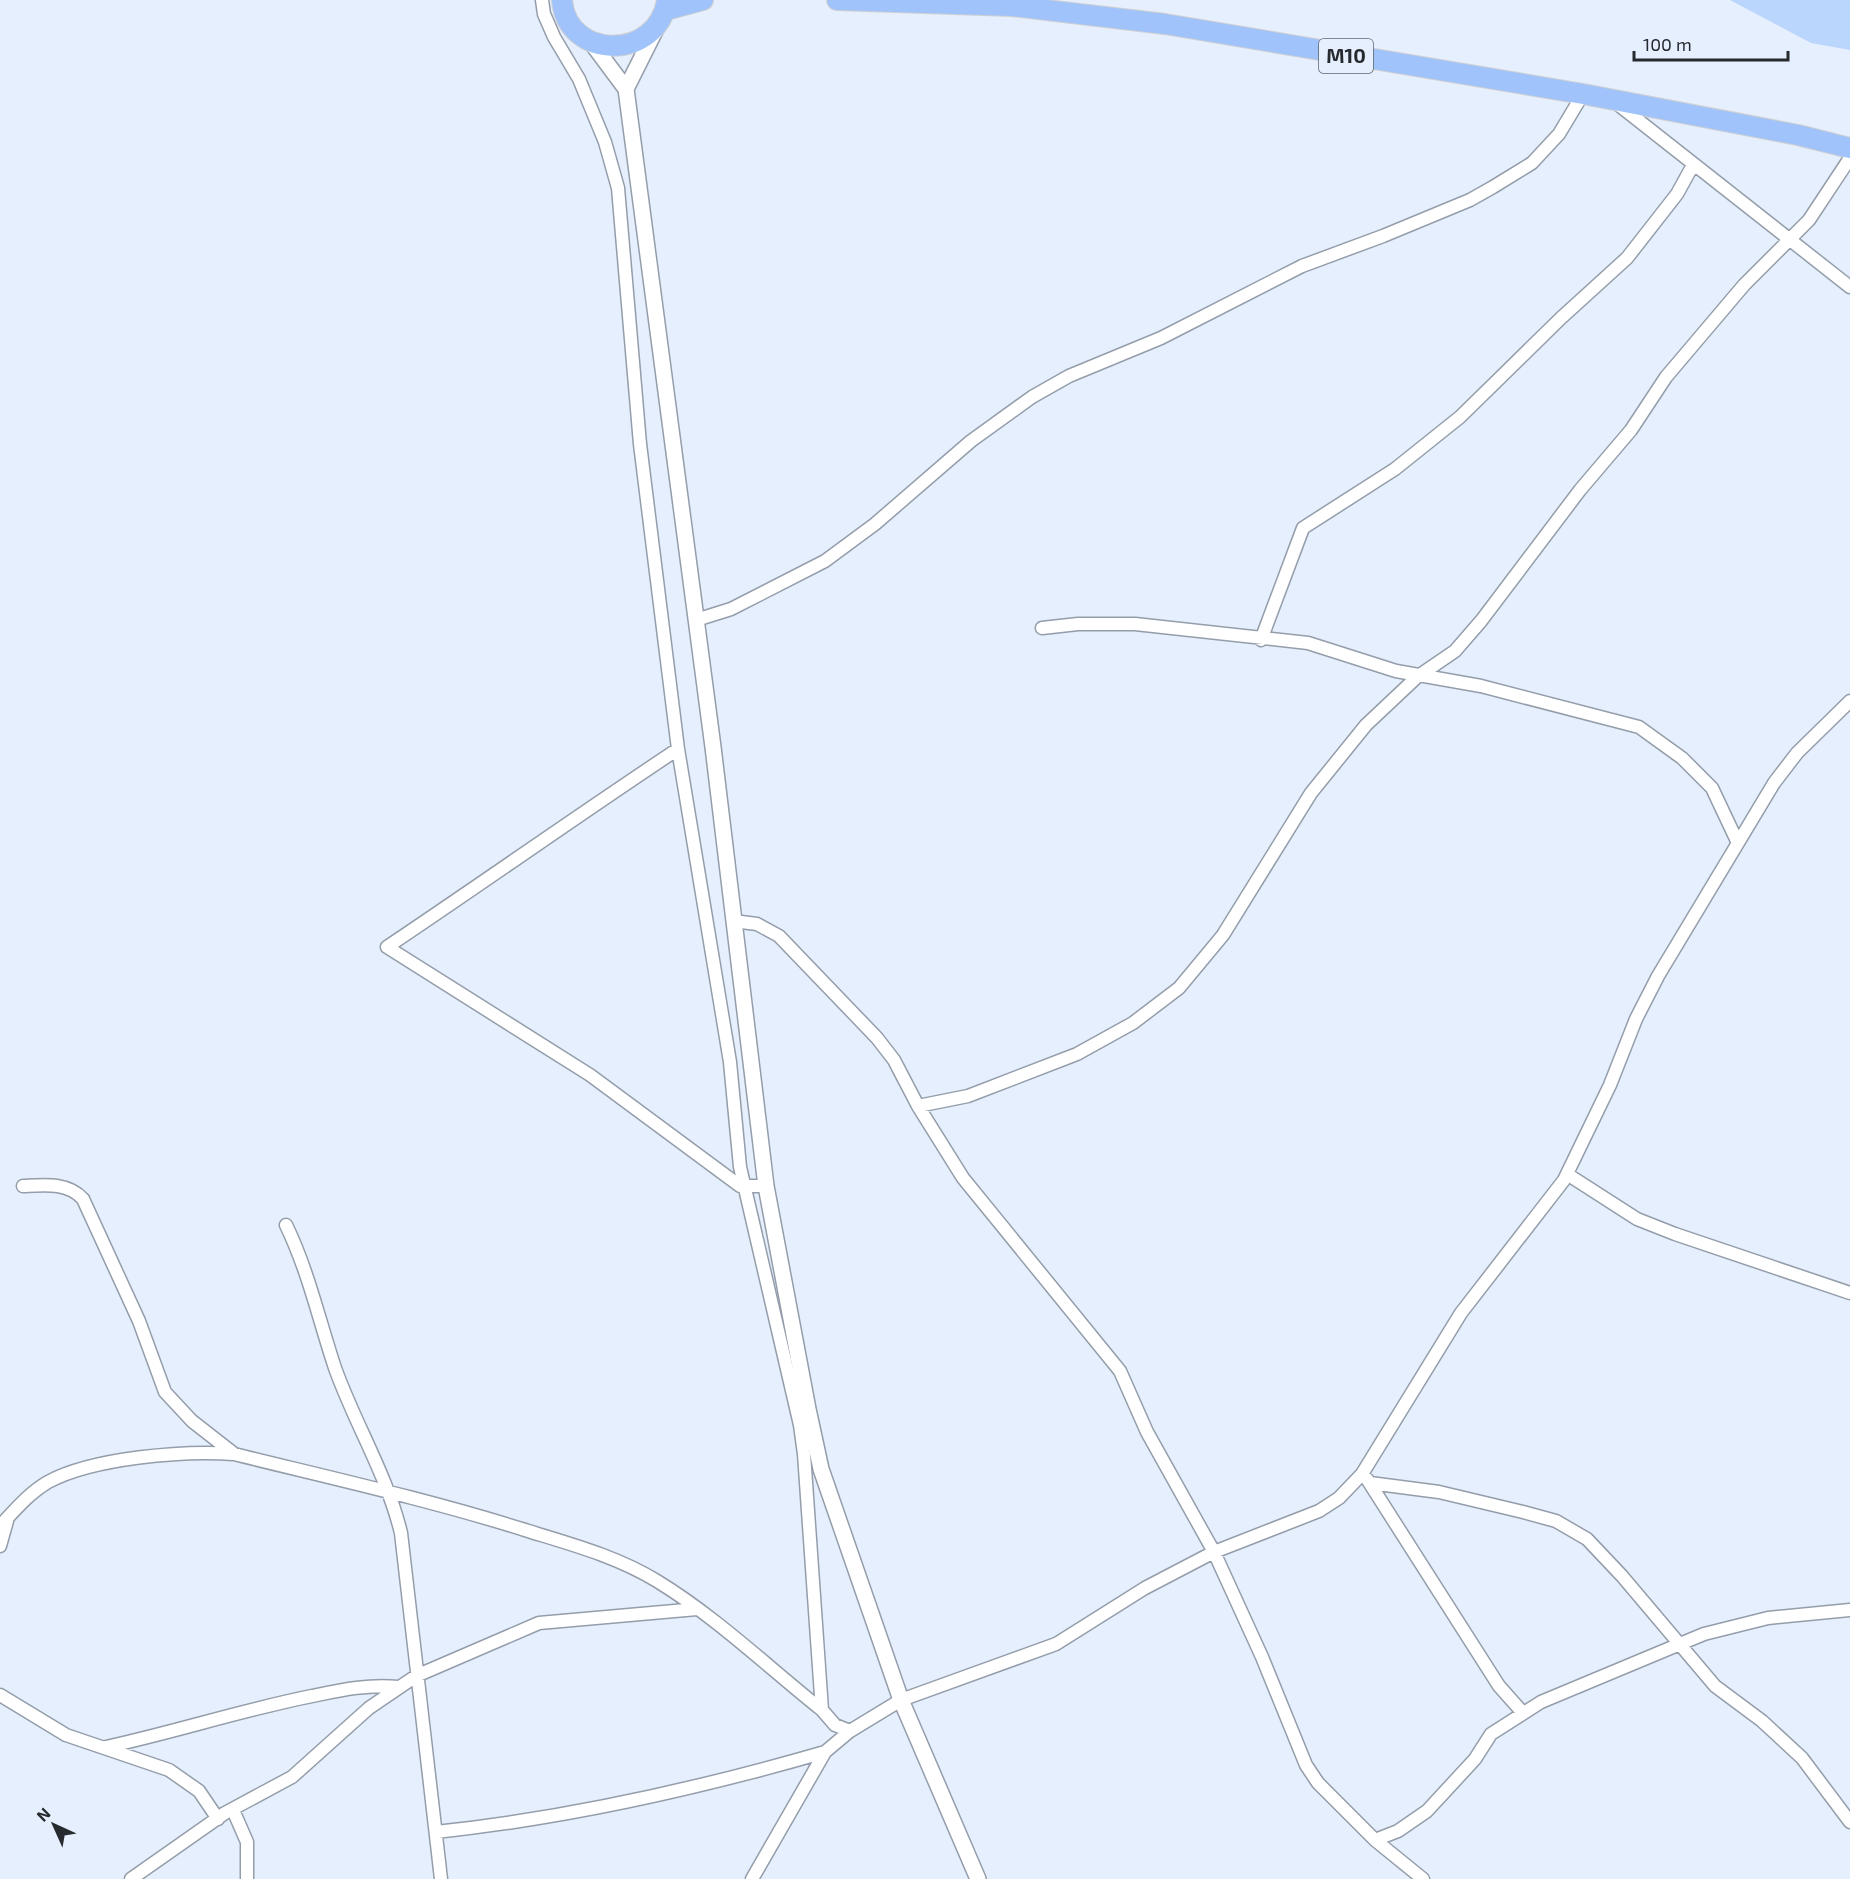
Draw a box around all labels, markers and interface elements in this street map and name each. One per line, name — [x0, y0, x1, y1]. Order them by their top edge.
scale bar — [1634, 24, 1788, 62]
text: 100 m — [1643, 33, 1692, 55]
road number: M10 — [1319, 39, 1373, 73]
north arrow — [24, 1795, 84, 1855]
text: N — [32, 1803, 54, 1825]

